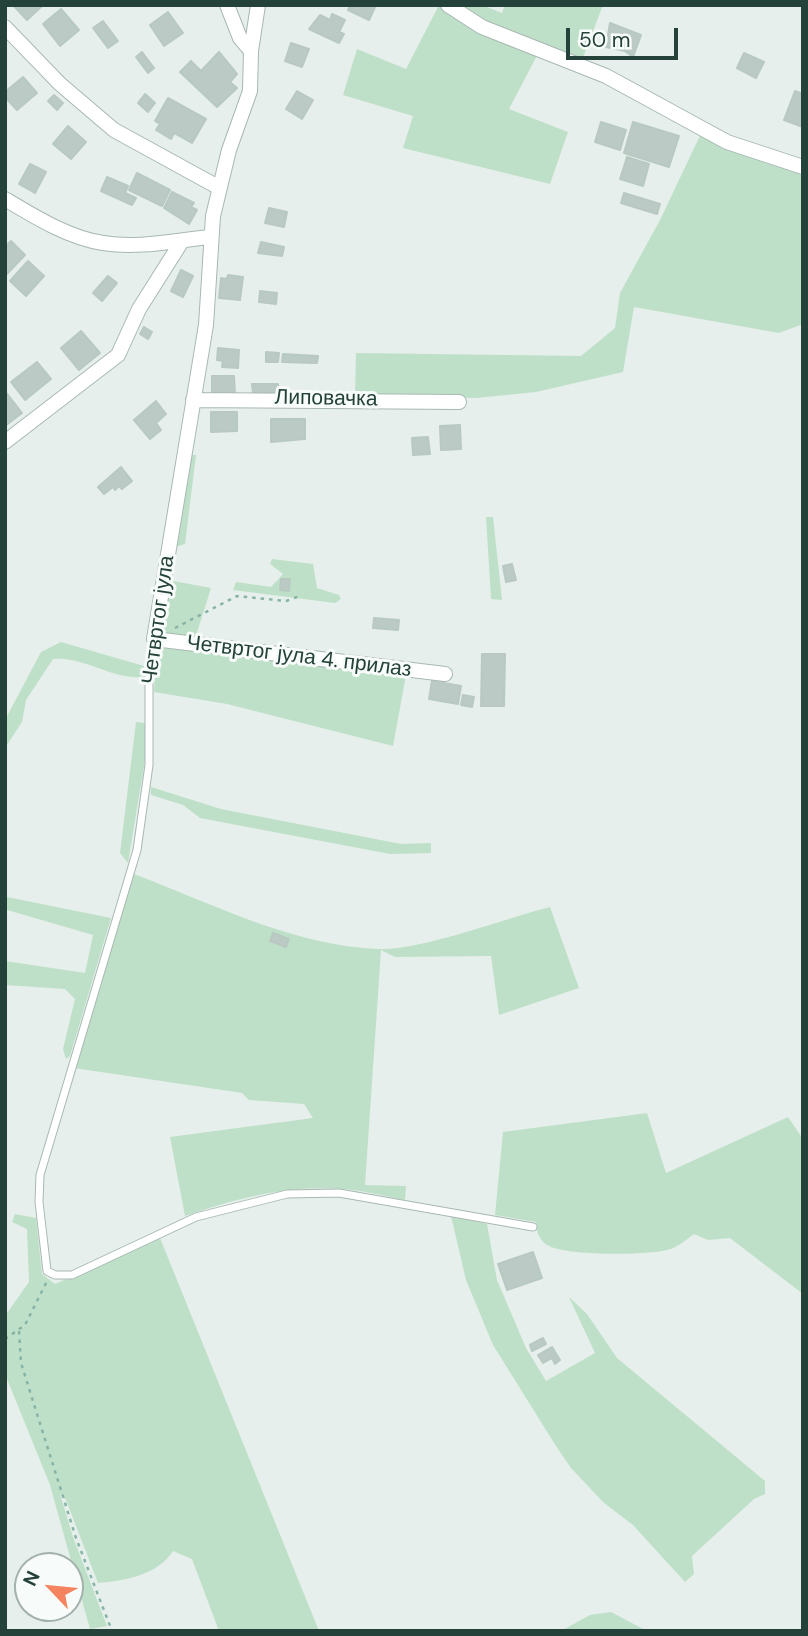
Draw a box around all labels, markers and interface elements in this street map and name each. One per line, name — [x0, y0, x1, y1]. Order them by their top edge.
scale bar — [570, 14, 682, 58]
text: 50 m — [579, 26, 630, 54]
street label: Липовачка — [274, 386, 378, 412]
street label: Четвртог јула — [137, 554, 181, 686]
street label: Четвртог јула 4. прилаз — [185, 631, 413, 683]
north arrow — [14, 1552, 84, 1622]
text: N — [17, 1567, 46, 1590]

